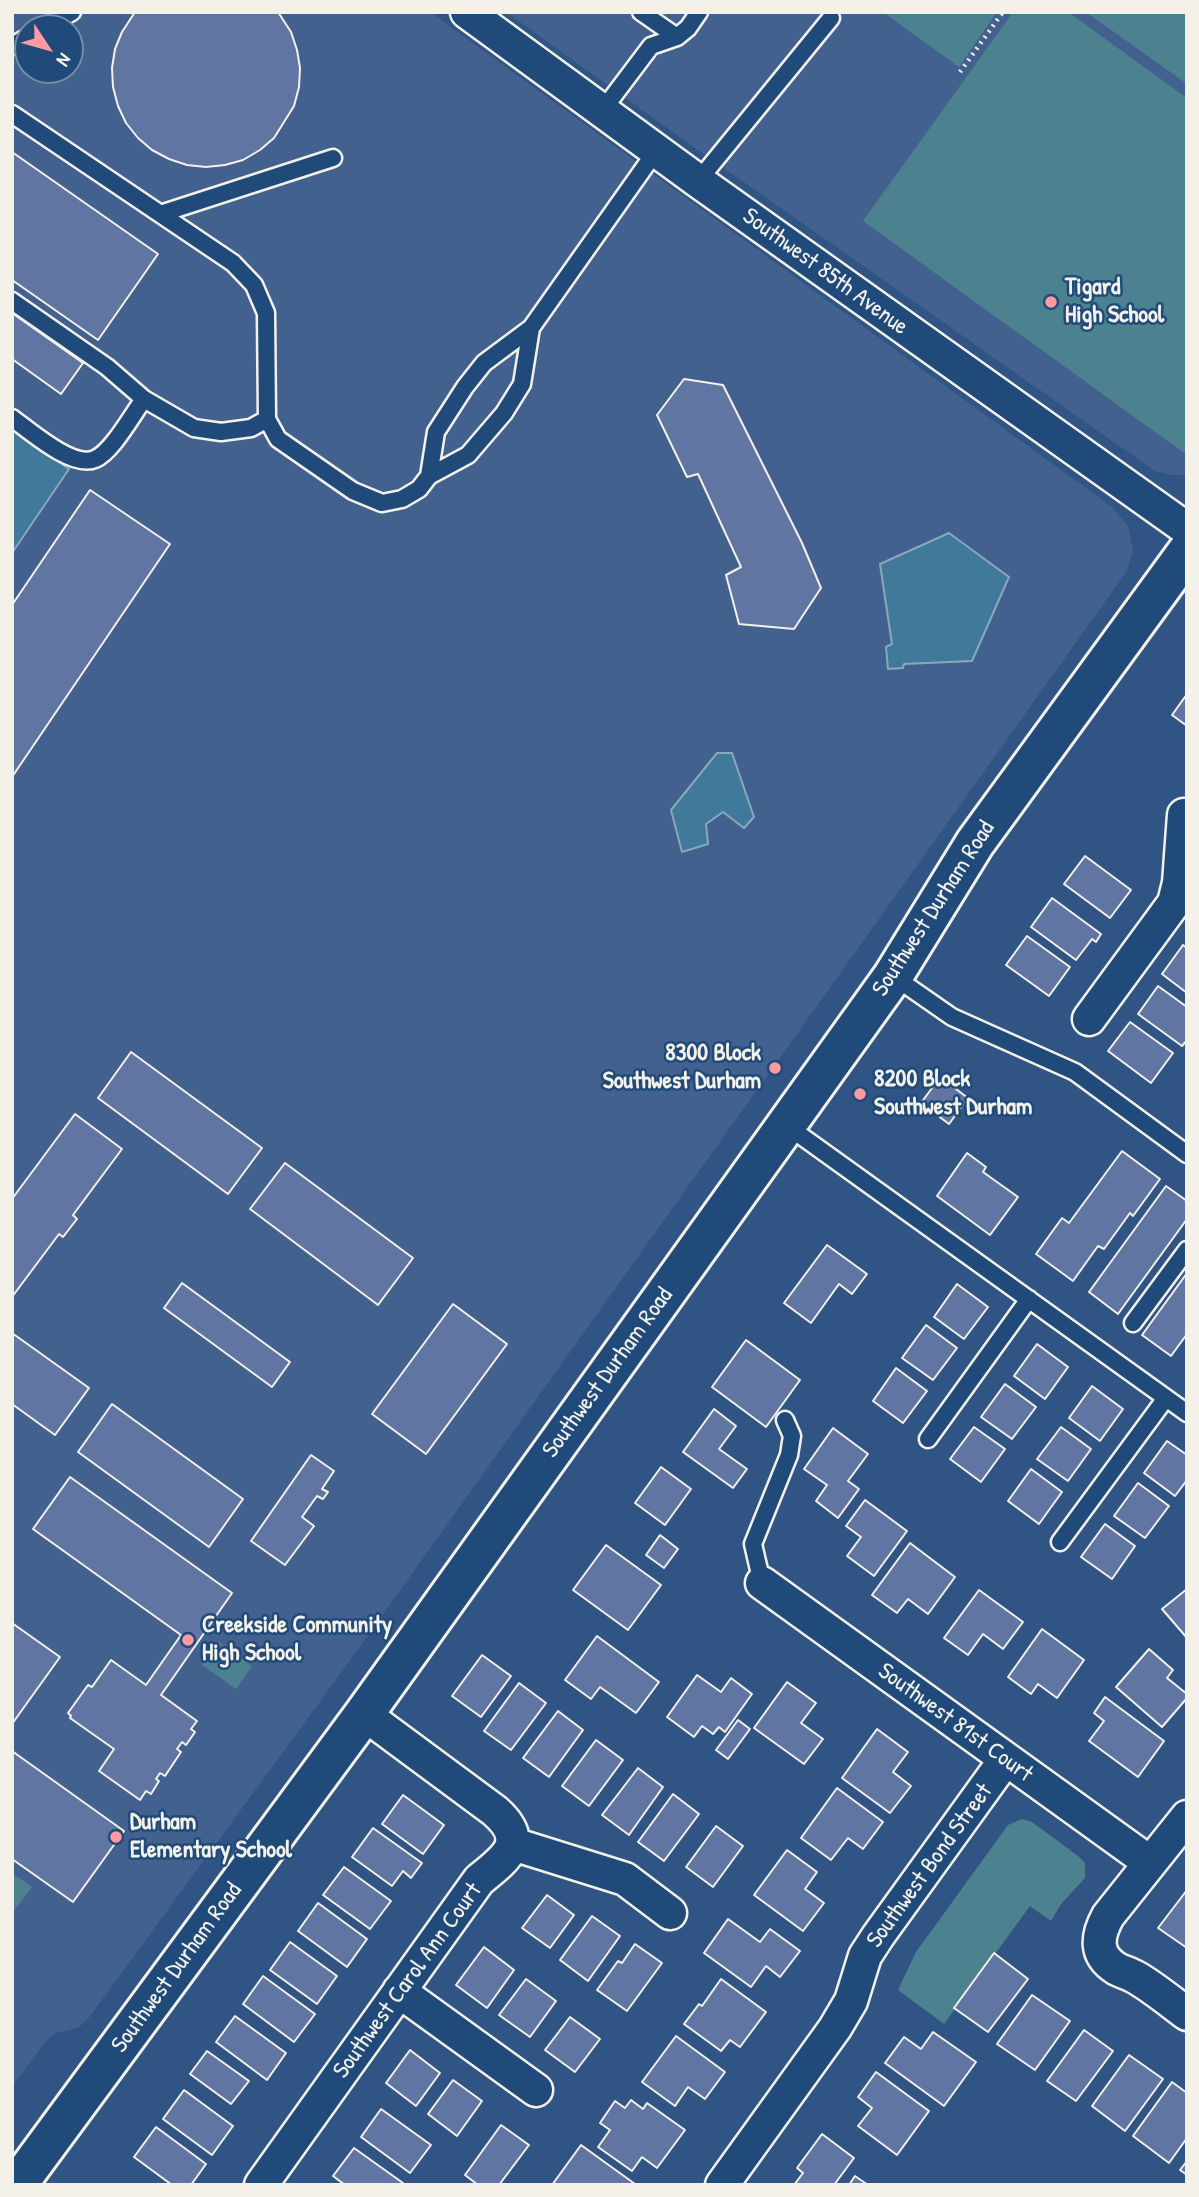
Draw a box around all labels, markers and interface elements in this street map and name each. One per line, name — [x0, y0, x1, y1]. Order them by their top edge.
north arrow — [14, 14, 84, 84]
text: N — [51, 48, 78, 72]
street label: Southwest 85th Avenue — [737, 202, 913, 342]
place label: Tigard High School — [1065, 274, 1164, 330]
marker: Tigard High School — [1043, 294, 1059, 310]
street label: Southwest Durham Road — [867, 816, 1001, 1002]
place label: 8300 Block Southwest Durham — [603, 1040, 761, 1096]
marker: 8300 Block Southwest Durham — [767, 1060, 783, 1076]
place label: 8200 Block Southwest Durham — [874, 1066, 1032, 1122]
marker: 8200 Block Southwest Durham — [852, 1086, 868, 1102]
street label: Southwest Durham Road — [537, 1282, 679, 1464]
place label: Creekside Community High School — [202, 1612, 392, 1668]
marker: Creekside Community High School — [180, 1632, 196, 1648]
street label: Southwest 81st Court — [872, 1657, 1038, 1789]
street label: Southwest Bond Street — [861, 1778, 999, 1954]
place label: Durham Elementary School — [130, 1809, 292, 1865]
marker: Durham Elementary School — [108, 1829, 124, 1845]
street label: Southwest Durham Road — [106, 1877, 248, 2059]
street label: Southwest Carol Ann Court — [327, 1878, 489, 2084]

